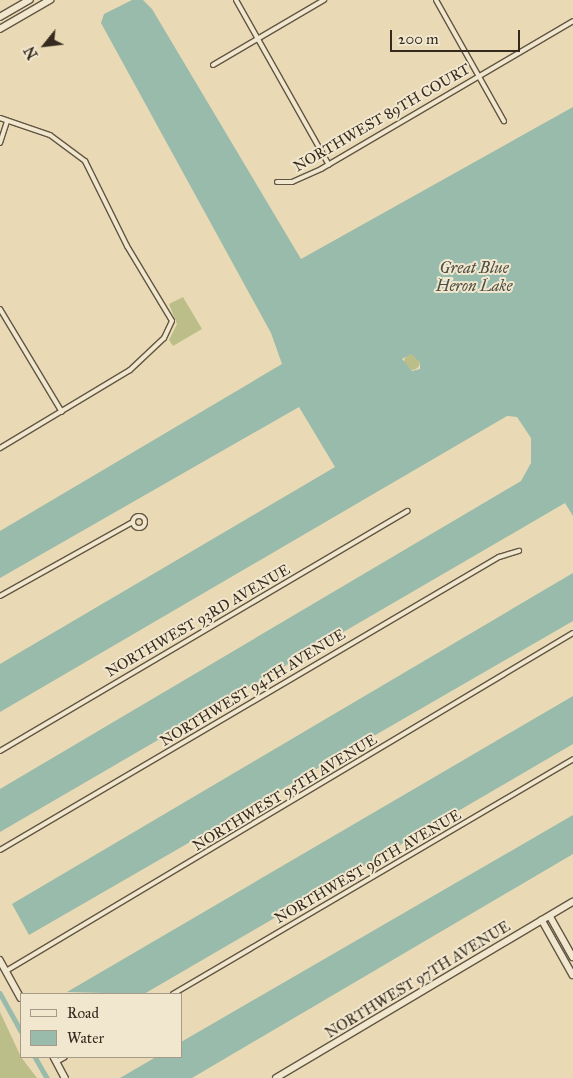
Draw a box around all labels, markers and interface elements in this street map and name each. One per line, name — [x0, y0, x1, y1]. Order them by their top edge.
north arrow — [20, 20, 70, 70]
scale bar — [393, 20, 523, 52]
text: 200 m — [398, 30, 439, 48]
text: N — [21, 43, 42, 62]
street label: NORTHWEST 89TH COURT — [290, 60, 474, 176]
water label: Great Blue Heron Lake — [436, 258, 512, 296]
street label: NORTHWEST 93RD AVENUE — [103, 561, 293, 681]
street label: NORTHWEST 94TH AVENUE — [157, 625, 349, 751]
street label: NORTHWEST 95TH AVENUE — [190, 731, 380, 855]
street label: NORTHWEST 96TH AVENUE — [272, 806, 464, 928]
street label: NORTHWEST 97TH AVENUE — [322, 918, 514, 1042]
legend — [20, 993, 182, 1058]
text: Road — [67, 1004, 99, 1022]
text: Water — [67, 1029, 104, 1047]

